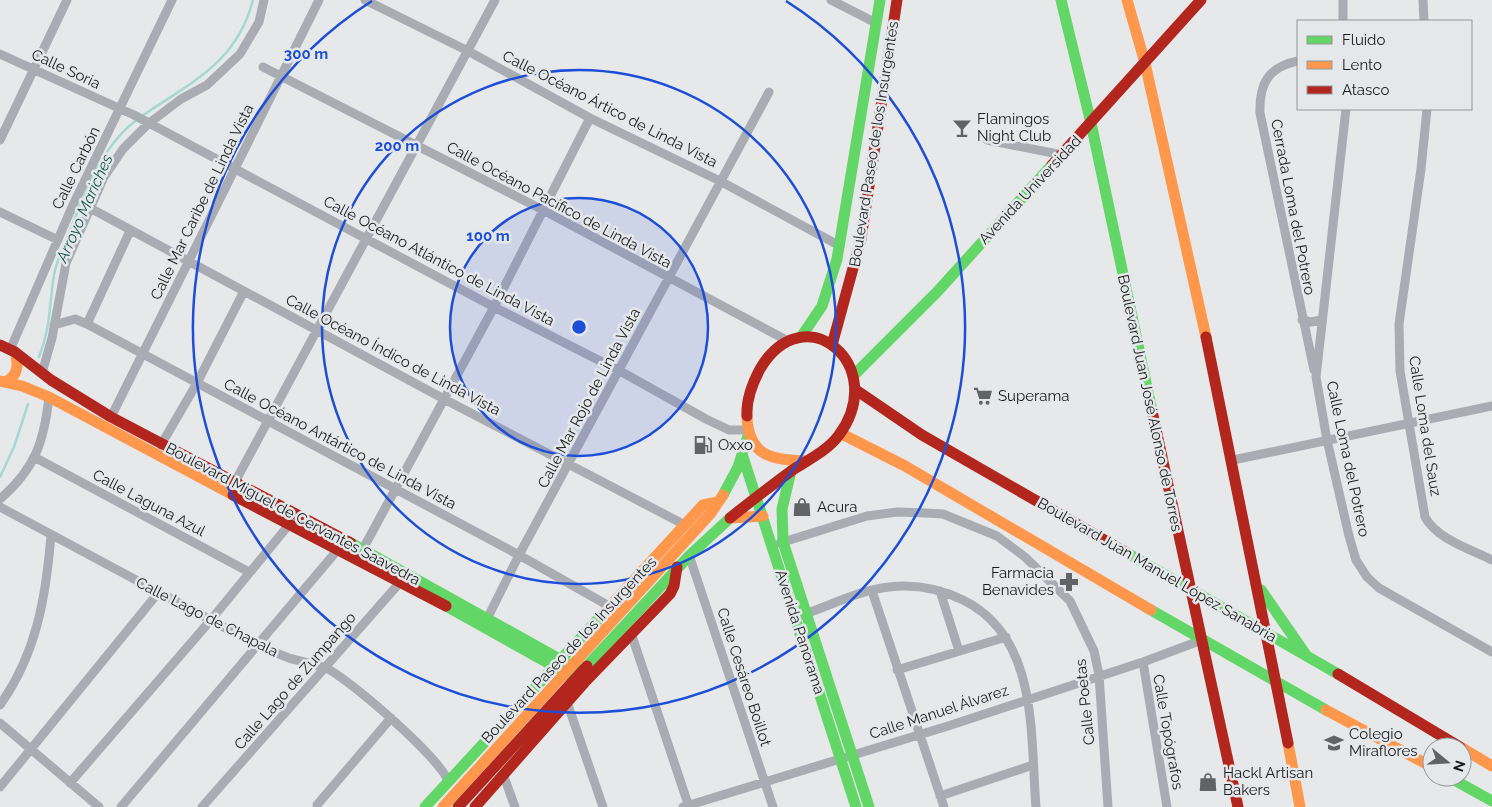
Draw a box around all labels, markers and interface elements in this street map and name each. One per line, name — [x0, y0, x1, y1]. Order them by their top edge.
street label: Boulevard Paseo de los Insurgentes — [846, 20, 902, 268]
legend — [1297, 20, 1472, 110]
text: Fluido — [1342, 31, 1385, 49]
street label: Calle Soria — [29, 45, 103, 93]
text: 300 m — [284, 45, 328, 63]
street label: Calle Océano Ártico de Linda Vista — [500, 47, 720, 171]
text: Lento — [1342, 56, 1382, 74]
text: Atasco — [1342, 81, 1389, 99]
street label: Calle Mar Caribe de Linda Vista — [147, 101, 257, 303]
place label: Flamingos Night Club — [977, 110, 1051, 145]
bar icon: Flamingos Night Club — [951, 117, 973, 139]
street label: Cerrada Loma del Potrero — [1267, 118, 1319, 297]
street label: Calle Carbón — [48, 124, 104, 212]
street label: Avenida Universidad — [975, 132, 1085, 248]
text: 200 m — [375, 137, 419, 155]
street label: Calle Océano Pacífico de Linda Vista — [444, 138, 674, 272]
water label: Arroyo Mariches — [52, 151, 117, 266]
street label: Calle Océano Atlántico de Linda Vista — [320, 192, 558, 330]
text: 100 m — [466, 227, 510, 245]
street label: Boulevard Juan José Alonso de Torres — [1114, 273, 1186, 533]
street label: Calle Océano Índico de Linda Vista — [283, 291, 503, 419]
street label: Calle Mar Rojo de Linda Vista — [534, 305, 644, 491]
centre of rings — [570, 318, 588, 336]
street label: Calle Loma del Sauz — [1405, 355, 1445, 497]
street label: Calle Océano Antártico de Linda Vista — [221, 375, 459, 513]
street label: Calle Loma del Potrero — [1323, 379, 1373, 539]
supermarket icon: Superama — [972, 385, 994, 407]
place label: Superama — [998, 387, 1069, 405]
fuel station icon: Oxxo — [692, 434, 714, 456]
place label: Oxxo — [718, 436, 753, 454]
street label: Boulevard Miguel de Cervantes Saavedra — [163, 439, 423, 589]
street label: Calle Laguna Azul — [90, 466, 209, 541]
street label: Boulevard Juan Manuel López Sanabria — [1034, 494, 1280, 646]
shop icon: Acura — [791, 496, 813, 518]
place label: Acura — [817, 498, 857, 516]
street label: Boulevard Paseo de los Insurgentes — [478, 553, 660, 747]
place label: Farmacia Benavides — [982, 564, 1054, 599]
street label: Avenida Panorama — [771, 567, 829, 697]
pharmacy icon: Farmacia Benavides — [1058, 571, 1080, 593]
street label: Calle Lago de Chapala — [133, 573, 281, 661]
street label: Calle Cesáreo Boillot — [713, 605, 775, 749]
street label: Calle Lago de Zumpango — [230, 608, 360, 753]
street label: Calle Poetas — [1072, 658, 1098, 746]
street label: Calle Topógrafos — [1149, 673, 1187, 791]
street label: Calle Manuel Álvarez — [867, 681, 1011, 743]
place label: Colegio Miraflores — [1349, 725, 1418, 760]
school or university icon: Colegio Miraflores — [1323, 732, 1345, 754]
north arrow — [1422, 737, 1472, 787]
text: N — [1450, 758, 1469, 774]
place label: Hackl Artisan Bakers — [1223, 764, 1313, 799]
shop icon: Hackl Artisan Bakers — [1197, 771, 1219, 793]

